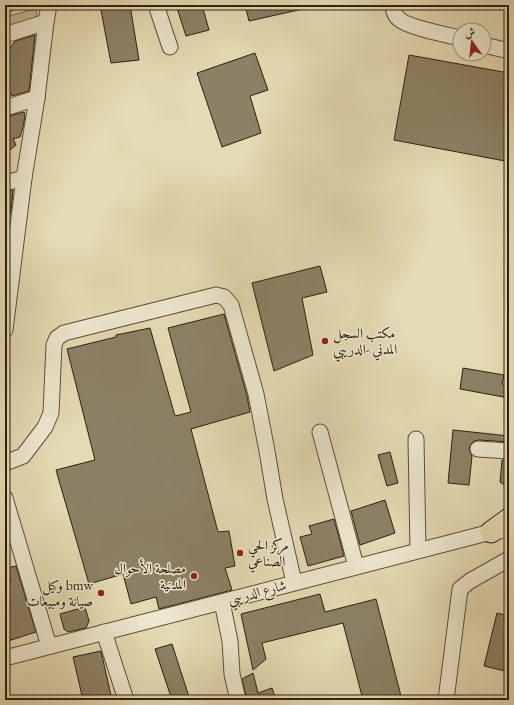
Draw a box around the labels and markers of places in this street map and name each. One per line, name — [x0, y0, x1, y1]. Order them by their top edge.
place label: مكتب السجل المدني -الدريبي — [333, 324, 397, 362]
marker: مكتب السجل المدني -الدريبي — [320, 336, 330, 346]
place label: مركز الحي الصناعي — [248, 536, 289, 573]
marker: مركز الحي الصناعي — [235, 548, 245, 558]
place label: مصلحة الأحوال المدنية — [115, 558, 186, 593]
marker: مصلحة الأحوال المدنية — [189, 571, 199, 581]
place label: وكيل bmw صيانة ومبيعات — [27, 576, 93, 610]
marker: وكيل bmw صيانة ومبيعات — [96, 588, 106, 598]

